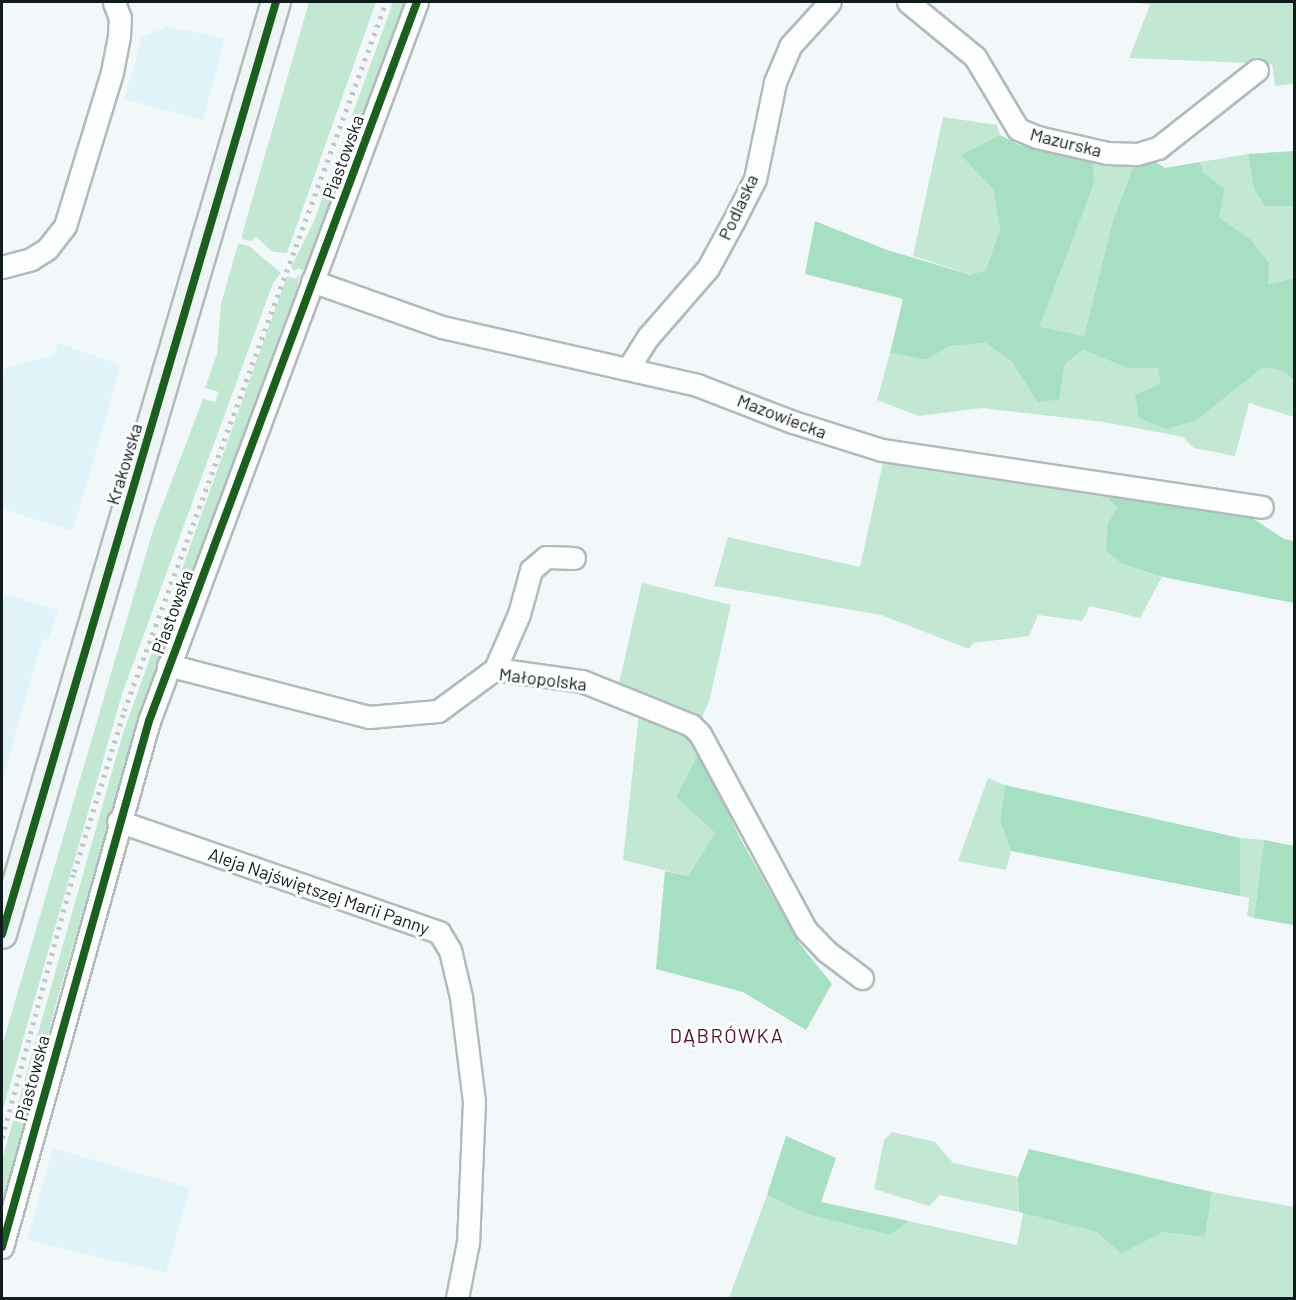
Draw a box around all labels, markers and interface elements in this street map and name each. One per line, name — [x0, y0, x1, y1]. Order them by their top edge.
street label: Piastowska — [318, 112, 368, 202]
street label: Mazurska — [1028, 123, 1104, 161]
street label: Podlaska — [713, 171, 763, 243]
street label: Mazowiecka — [734, 389, 830, 443]
street label: Krakowska — [101, 421, 147, 507]
street label: Piastowska — [147, 567, 197, 657]
street label: Małopolska — [498, 663, 588, 695]
street label: Aleja Najświętszej Marii Panny — [206, 843, 432, 939]
district label: DĄBRÓWKA — [669, 1023, 785, 1047]
street label: Piastowska — [10, 1033, 54, 1123]

